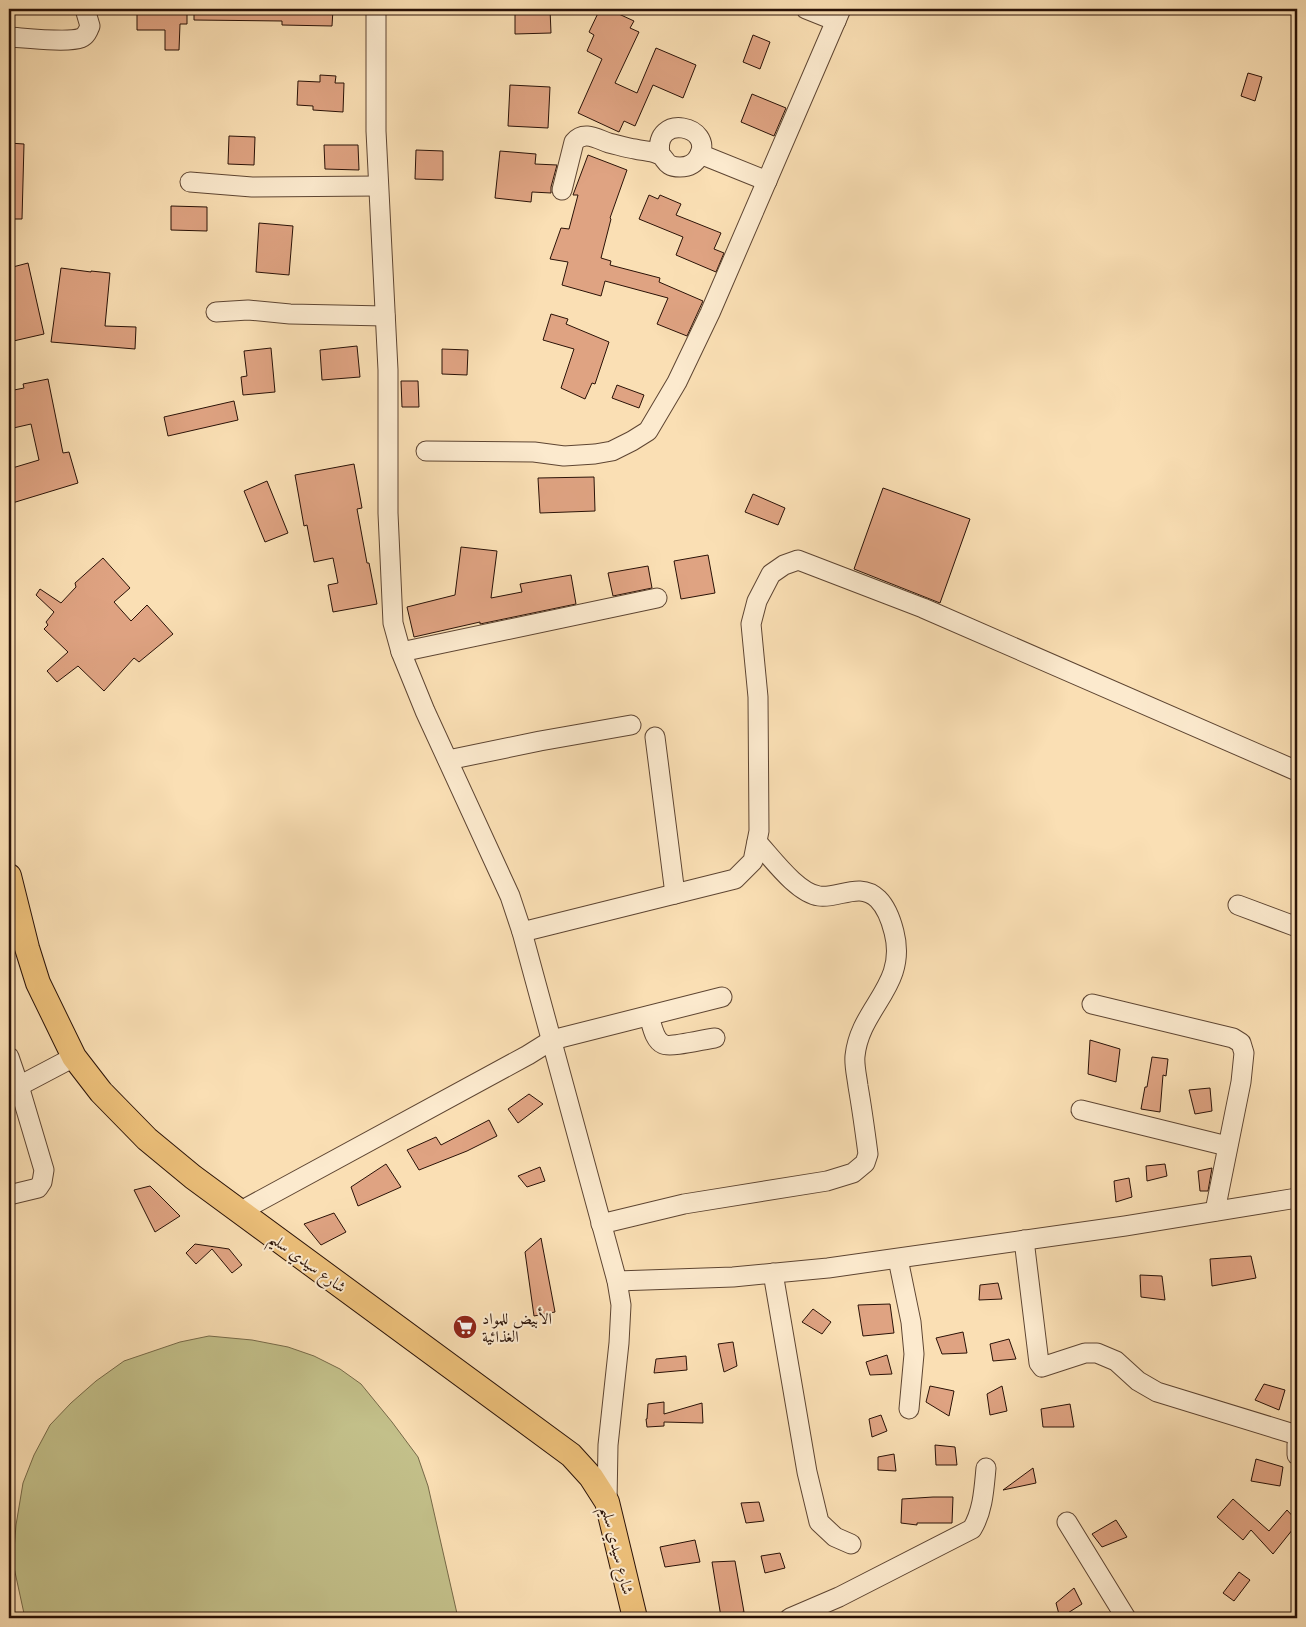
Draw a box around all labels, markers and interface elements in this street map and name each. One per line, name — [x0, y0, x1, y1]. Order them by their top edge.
street label: شارع سيدي سليم — [261, 1227, 350, 1302]
place label: الأبيض للمواد الغذائية — [482, 1307, 552, 1346]
supermarket icon: الأبيض للمواد الغذائية — [452, 1314, 478, 1340]
street label: شارع سيدي سليم — [591, 1504, 639, 1598]

